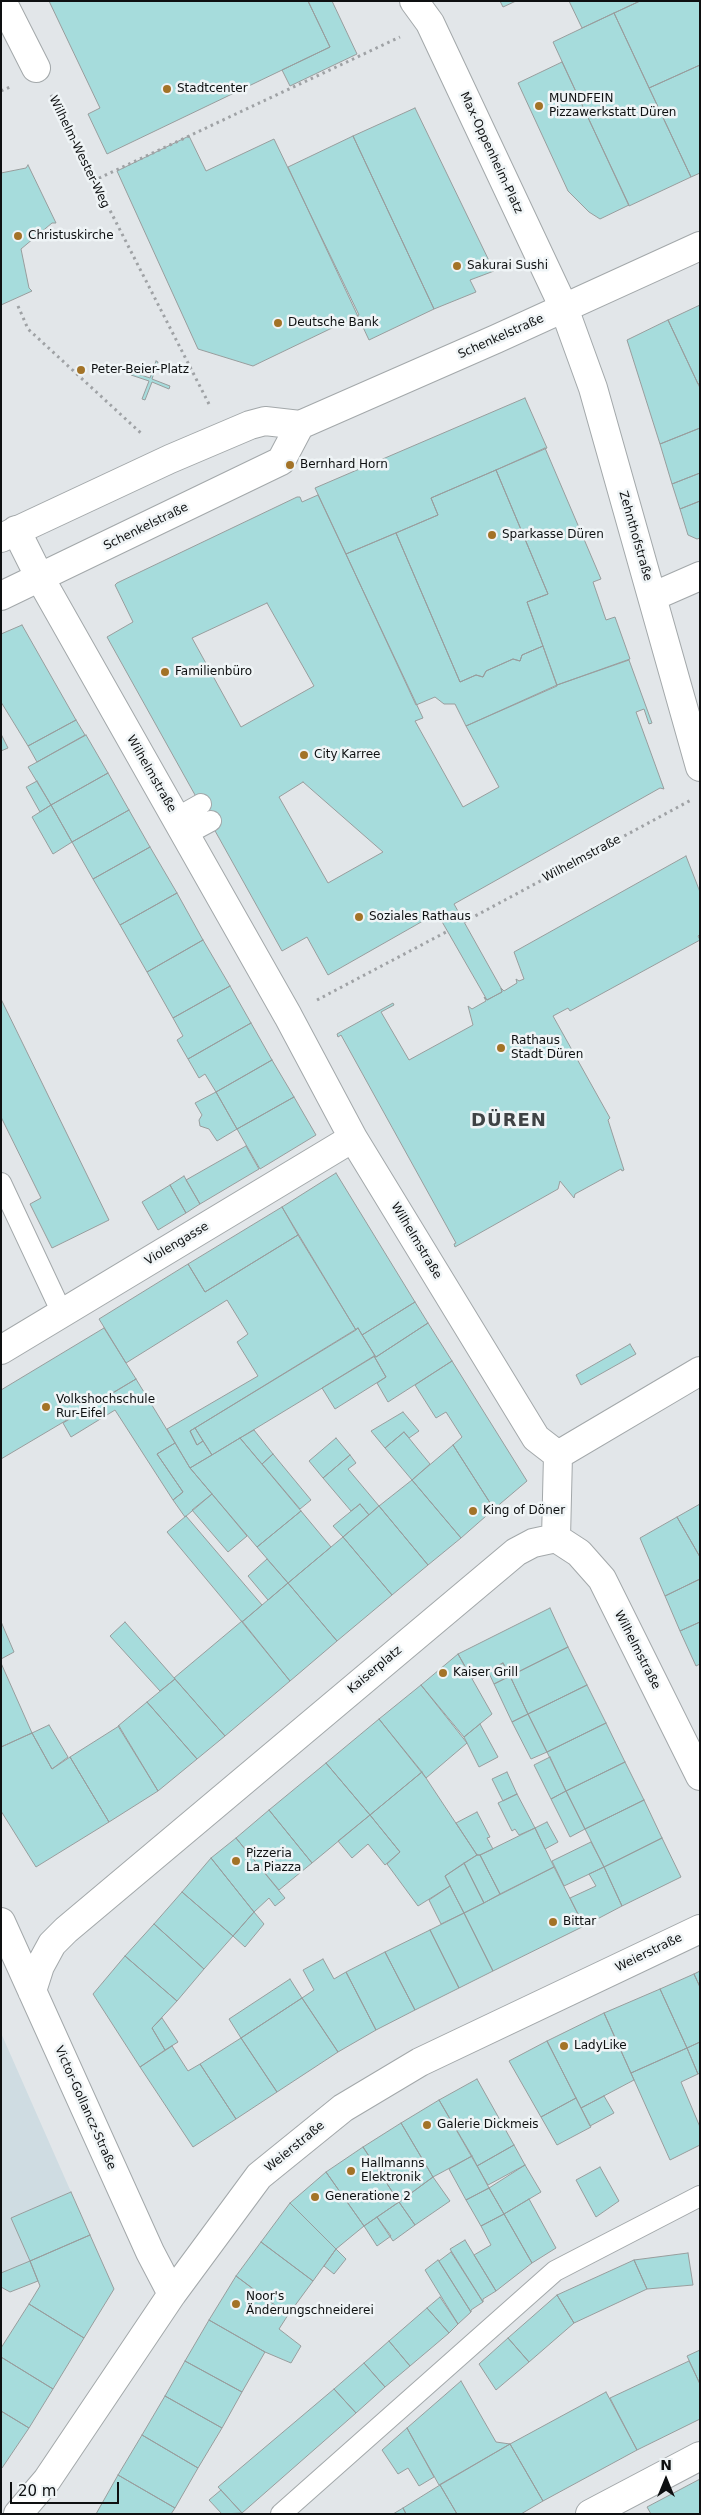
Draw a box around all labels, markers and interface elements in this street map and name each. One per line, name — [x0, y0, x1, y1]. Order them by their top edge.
place label: Stadtcenter — [177, 82, 248, 96]
marker: Stadtcenter — [161, 83, 173, 95]
street label: Max-Oppenheim-Platz — [456, 90, 526, 216]
place label: MUNDFEIN Pizzawerkstatt Düren — [549, 92, 676, 120]
street label: Wilhelm-Wester-Weg — [46, 93, 112, 211]
marker: MUNDFEIN Pizzawerkstatt Düren — [533, 100, 545, 112]
place label: Christuskirche — [28, 229, 114, 243]
marker: Christuskirche — [12, 230, 24, 242]
place label: Sakurai Sushi — [467, 259, 548, 273]
marker: Sakurai Sushi — [451, 260, 463, 272]
street label: Schenkelstraße — [456, 312, 546, 362]
place label: Deutsche Bank — [288, 316, 379, 330]
marker: Deutsche Bank — [272, 317, 284, 329]
place label: Peter-Beier-Platz — [91, 363, 189, 377]
marker: Peter-Beier-Platz — [75, 364, 87, 376]
place label: Bernhard Horn — [300, 458, 388, 472]
marker: Bernhard Horn — [284, 459, 296, 471]
street label: Zehnthofstraße — [615, 489, 655, 583]
street label: Schenkelstraße — [101, 500, 191, 554]
place label: Sparkasse Düren — [502, 528, 604, 542]
marker: Sparkasse Düren — [486, 529, 498, 541]
place label: Familienbüro — [175, 665, 252, 679]
marker: Familienbüro — [159, 666, 171, 678]
street label: Wilhelmstraße — [123, 733, 179, 815]
place label: City Karree — [314, 748, 381, 762]
marker: City Karree — [298, 749, 310, 761]
street label: Wilhelmstraße — [540, 832, 624, 886]
place label: Soziales Rathaus — [369, 910, 471, 924]
marker: Soziales Rathaus — [353, 911, 365, 923]
place label: Rathaus Stadt Düren — [511, 1034, 583, 1062]
marker: Rathaus Stadt Düren — [495, 1042, 507, 1054]
district label: DÜREN — [470, 1110, 548, 1132]
street label: Wilhelmstraße — [388, 1200, 444, 1282]
street label: Violengasse — [143, 1219, 211, 1269]
place label: Volkshochschule Rur-Eifel — [56, 1393, 155, 1421]
marker: Volkshochschule Rur-Eifel — [40, 1401, 52, 1413]
place label: King of Döner — [483, 1504, 565, 1518]
marker: King of Döner — [467, 1505, 479, 1517]
street label: Wilhelmstraße — [611, 1608, 663, 1692]
street label: Kaiserplatz — [345, 1643, 405, 1697]
place label: Kaiser Grill — [453, 1666, 518, 1680]
marker: Kaiser Grill — [437, 1667, 449, 1679]
place label: Pizzeria La Piazza — [246, 1847, 301, 1875]
marker: Pizzeria La Piazza — [230, 1855, 242, 1867]
place label: Bittar — [563, 1915, 596, 1929]
marker: Bittar — [547, 1916, 559, 1928]
street label: Weierstraße — [613, 1931, 685, 1975]
place label: LadyLike — [574, 2039, 627, 2053]
marker: LadyLike — [558, 2040, 570, 2052]
street label: Victor-Gollancz-Straße — [51, 2044, 119, 2172]
place label: Galerie Dickmeis — [437, 2118, 539, 2132]
street label: Weierstraße — [262, 2119, 328, 2175]
marker: Galerie Dickmeis — [421, 2119, 433, 2131]
place label: Hallmanns Elektronik — [361, 2157, 425, 2185]
marker: Hallmanns Elektronik — [345, 2165, 357, 2177]
place label: Generatione 2 — [325, 2190, 411, 2204]
marker: Generatione 2 — [309, 2191, 321, 2203]
place label: Noor's Änderungschneiderei — [246, 2290, 374, 2318]
marker: Noor's Änderungschneiderei — [230, 2298, 242, 2310]
north arrow — [641, 2455, 691, 2505]
text: N — [660, 2457, 672, 2473]
scale bar — [12, 2472, 121, 2504]
text: 20 m — [18, 2482, 56, 2500]

